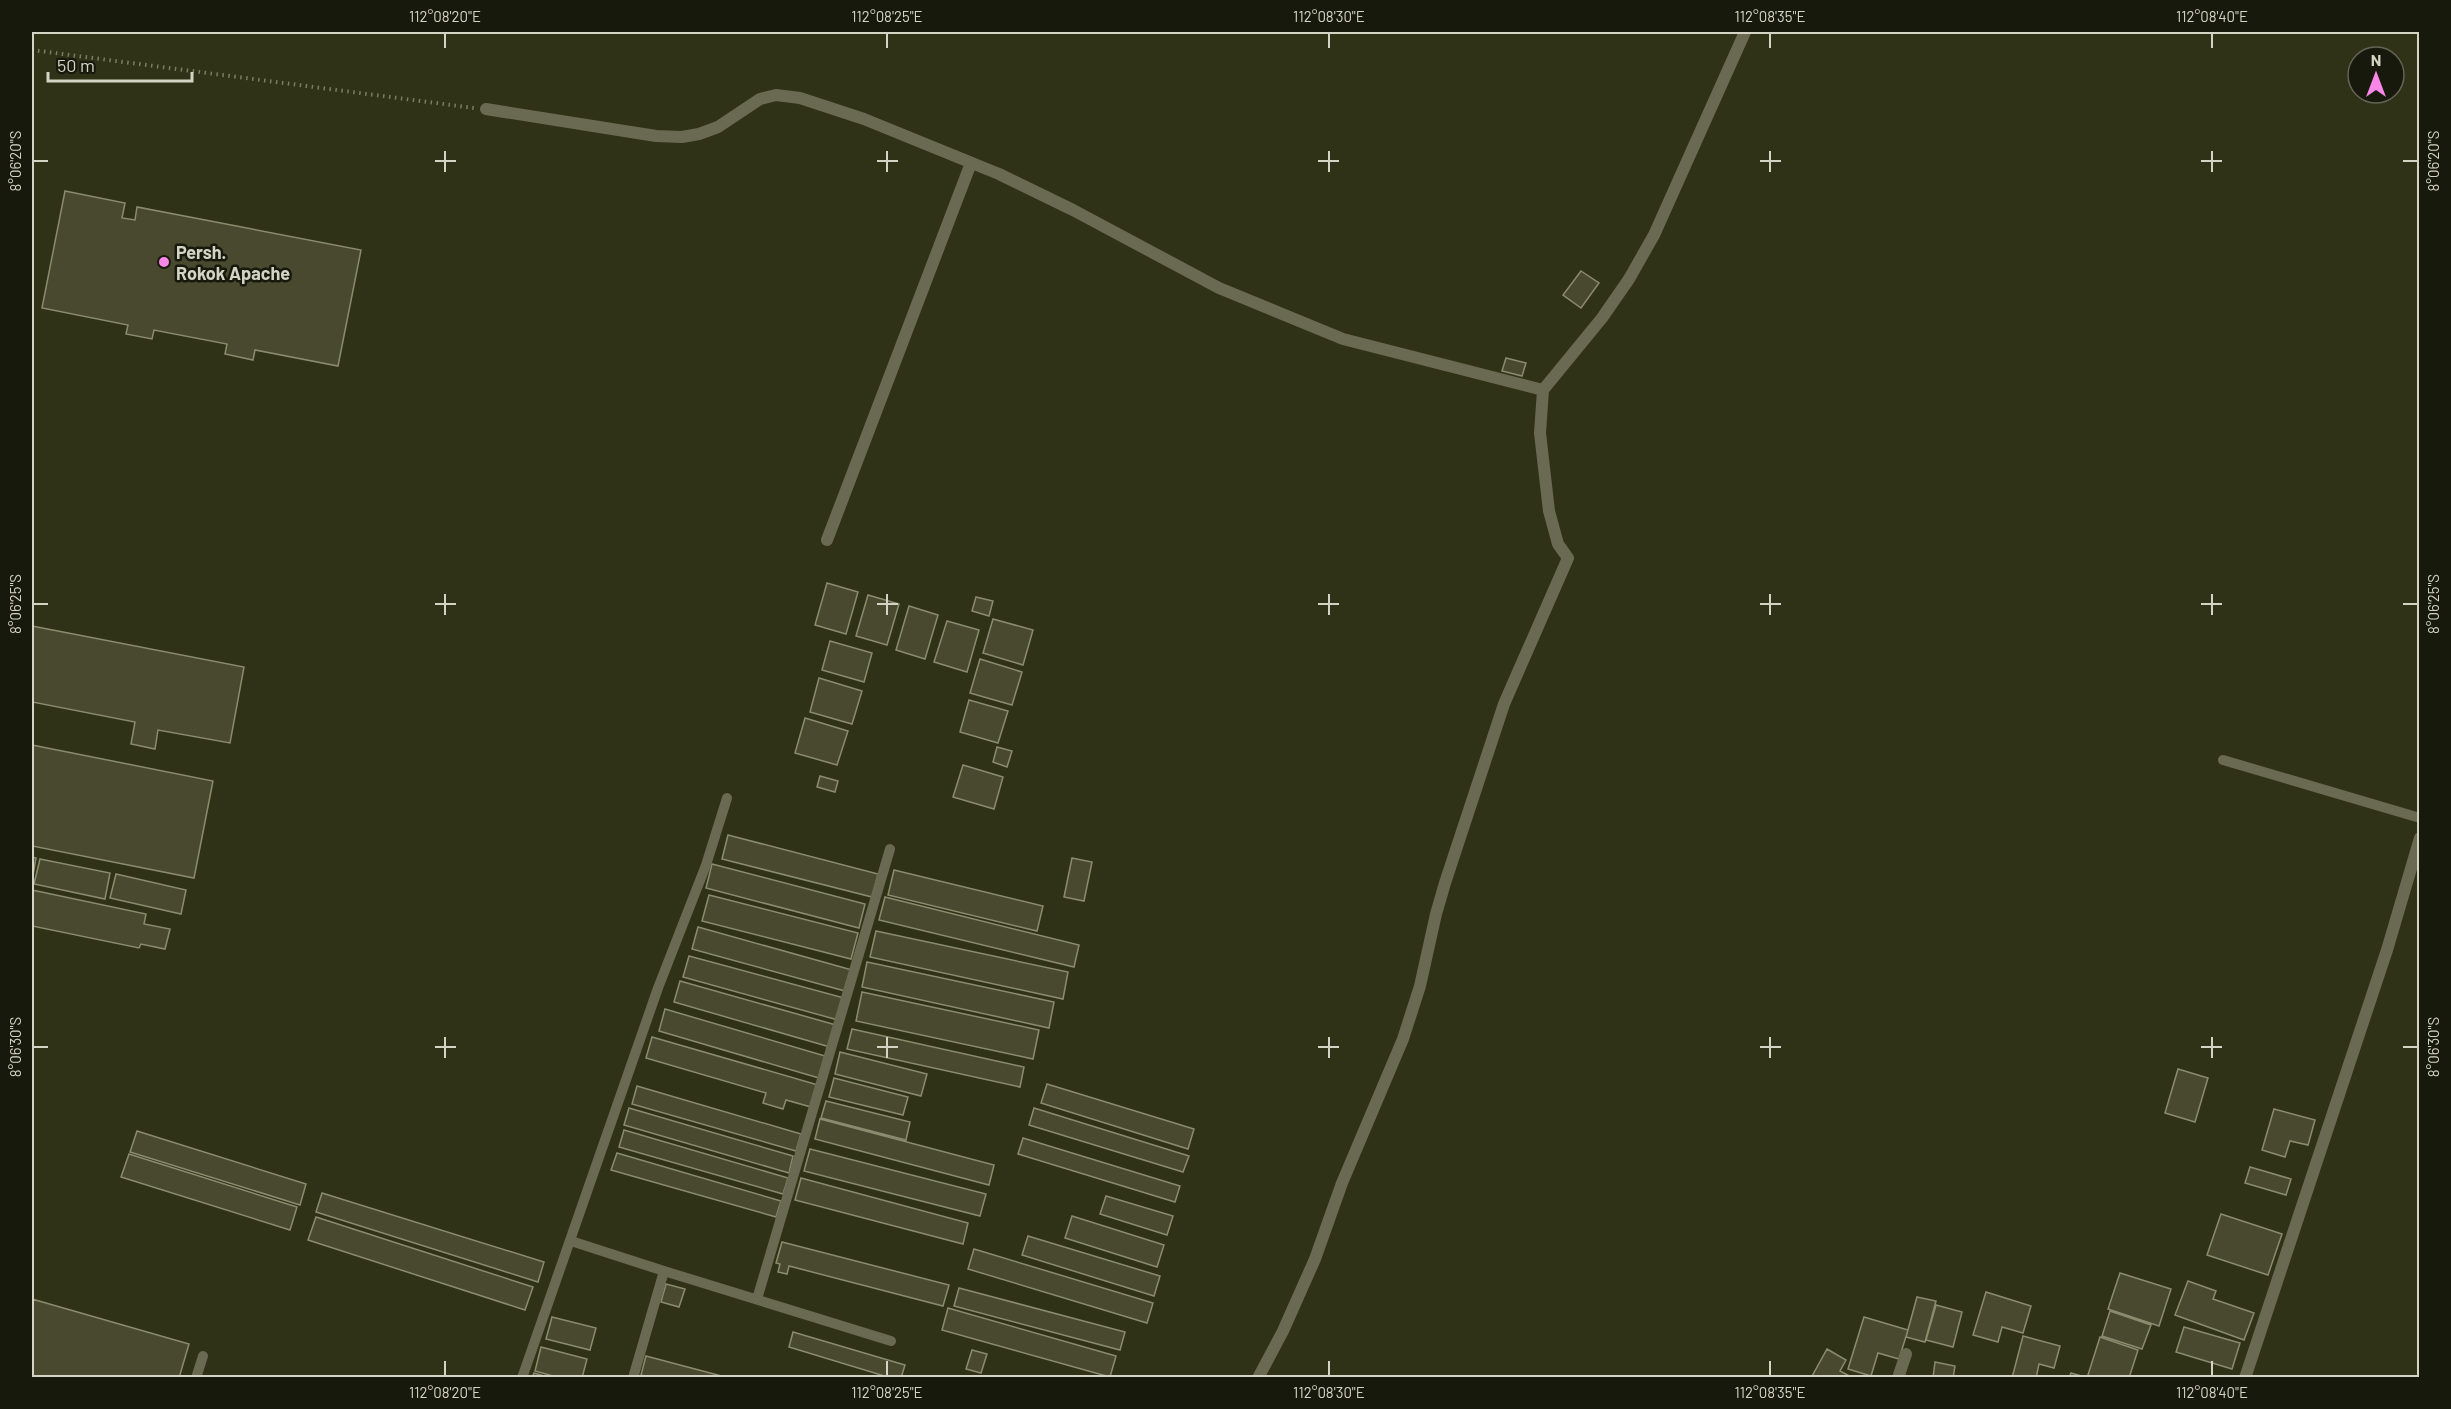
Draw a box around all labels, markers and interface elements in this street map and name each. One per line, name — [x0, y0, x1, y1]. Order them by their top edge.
text: 112°08'20"E — [409, 7, 481, 25]
text: 112°08'25"E — [851, 7, 923, 25]
text: 112°08'30"E — [1293, 7, 1365, 25]
text: 112°08'35"E — [1734, 7, 1806, 25]
text: 112°08'40"E — [2176, 7, 2248, 25]
scale bar — [48, 45, 192, 83]
north arrow — [2346, 45, 2406, 105]
text: N — [2371, 50, 2381, 69]
text: 50 m — [57, 54, 95, 76]
text: 8°06'20"S — [6, 131, 24, 191]
text: 8°06'20"S — [2424, 131, 2442, 191]
place label: Persh. Rokok Apache — [176, 241, 290, 284]
marker: Persh. Rokok Apache — [157, 255, 171, 269]
text: 8°06'25"S — [6, 574, 24, 634]
text: 8°06'25"S — [2424, 574, 2442, 634]
text: 8°06'30"S — [6, 1017, 24, 1077]
text: 8°06'30"S — [2424, 1017, 2442, 1077]
text: 112°08'20"E — [409, 1383, 481, 1401]
text: 112°08'25"E — [851, 1383, 923, 1401]
text: 112°08'30"E — [1293, 1383, 1365, 1401]
text: 112°08'35"E — [1734, 1383, 1806, 1401]
text: 112°08'40"E — [2176, 1383, 2248, 1401]

